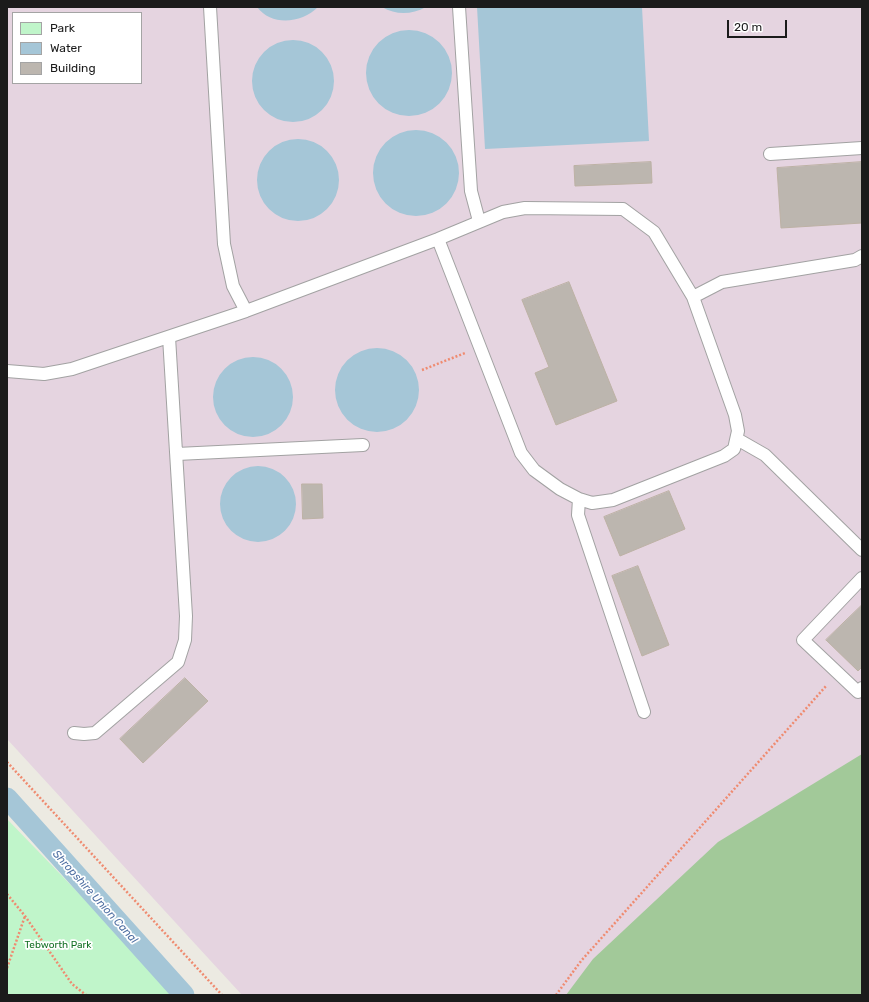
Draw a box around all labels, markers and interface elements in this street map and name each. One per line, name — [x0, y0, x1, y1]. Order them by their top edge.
legend — [12, 12, 142, 84]
scale bar — [729, 12, 789, 38]
text: 20 m — [734, 20, 762, 34]
text: Park — [50, 21, 75, 35]
text: Water — [50, 41, 82, 55]
text: Building — [50, 61, 96, 75]
water label: Shropshire Union Canal — [50, 848, 140, 946]
park label: Tebworth Park — [25, 939, 91, 951]

